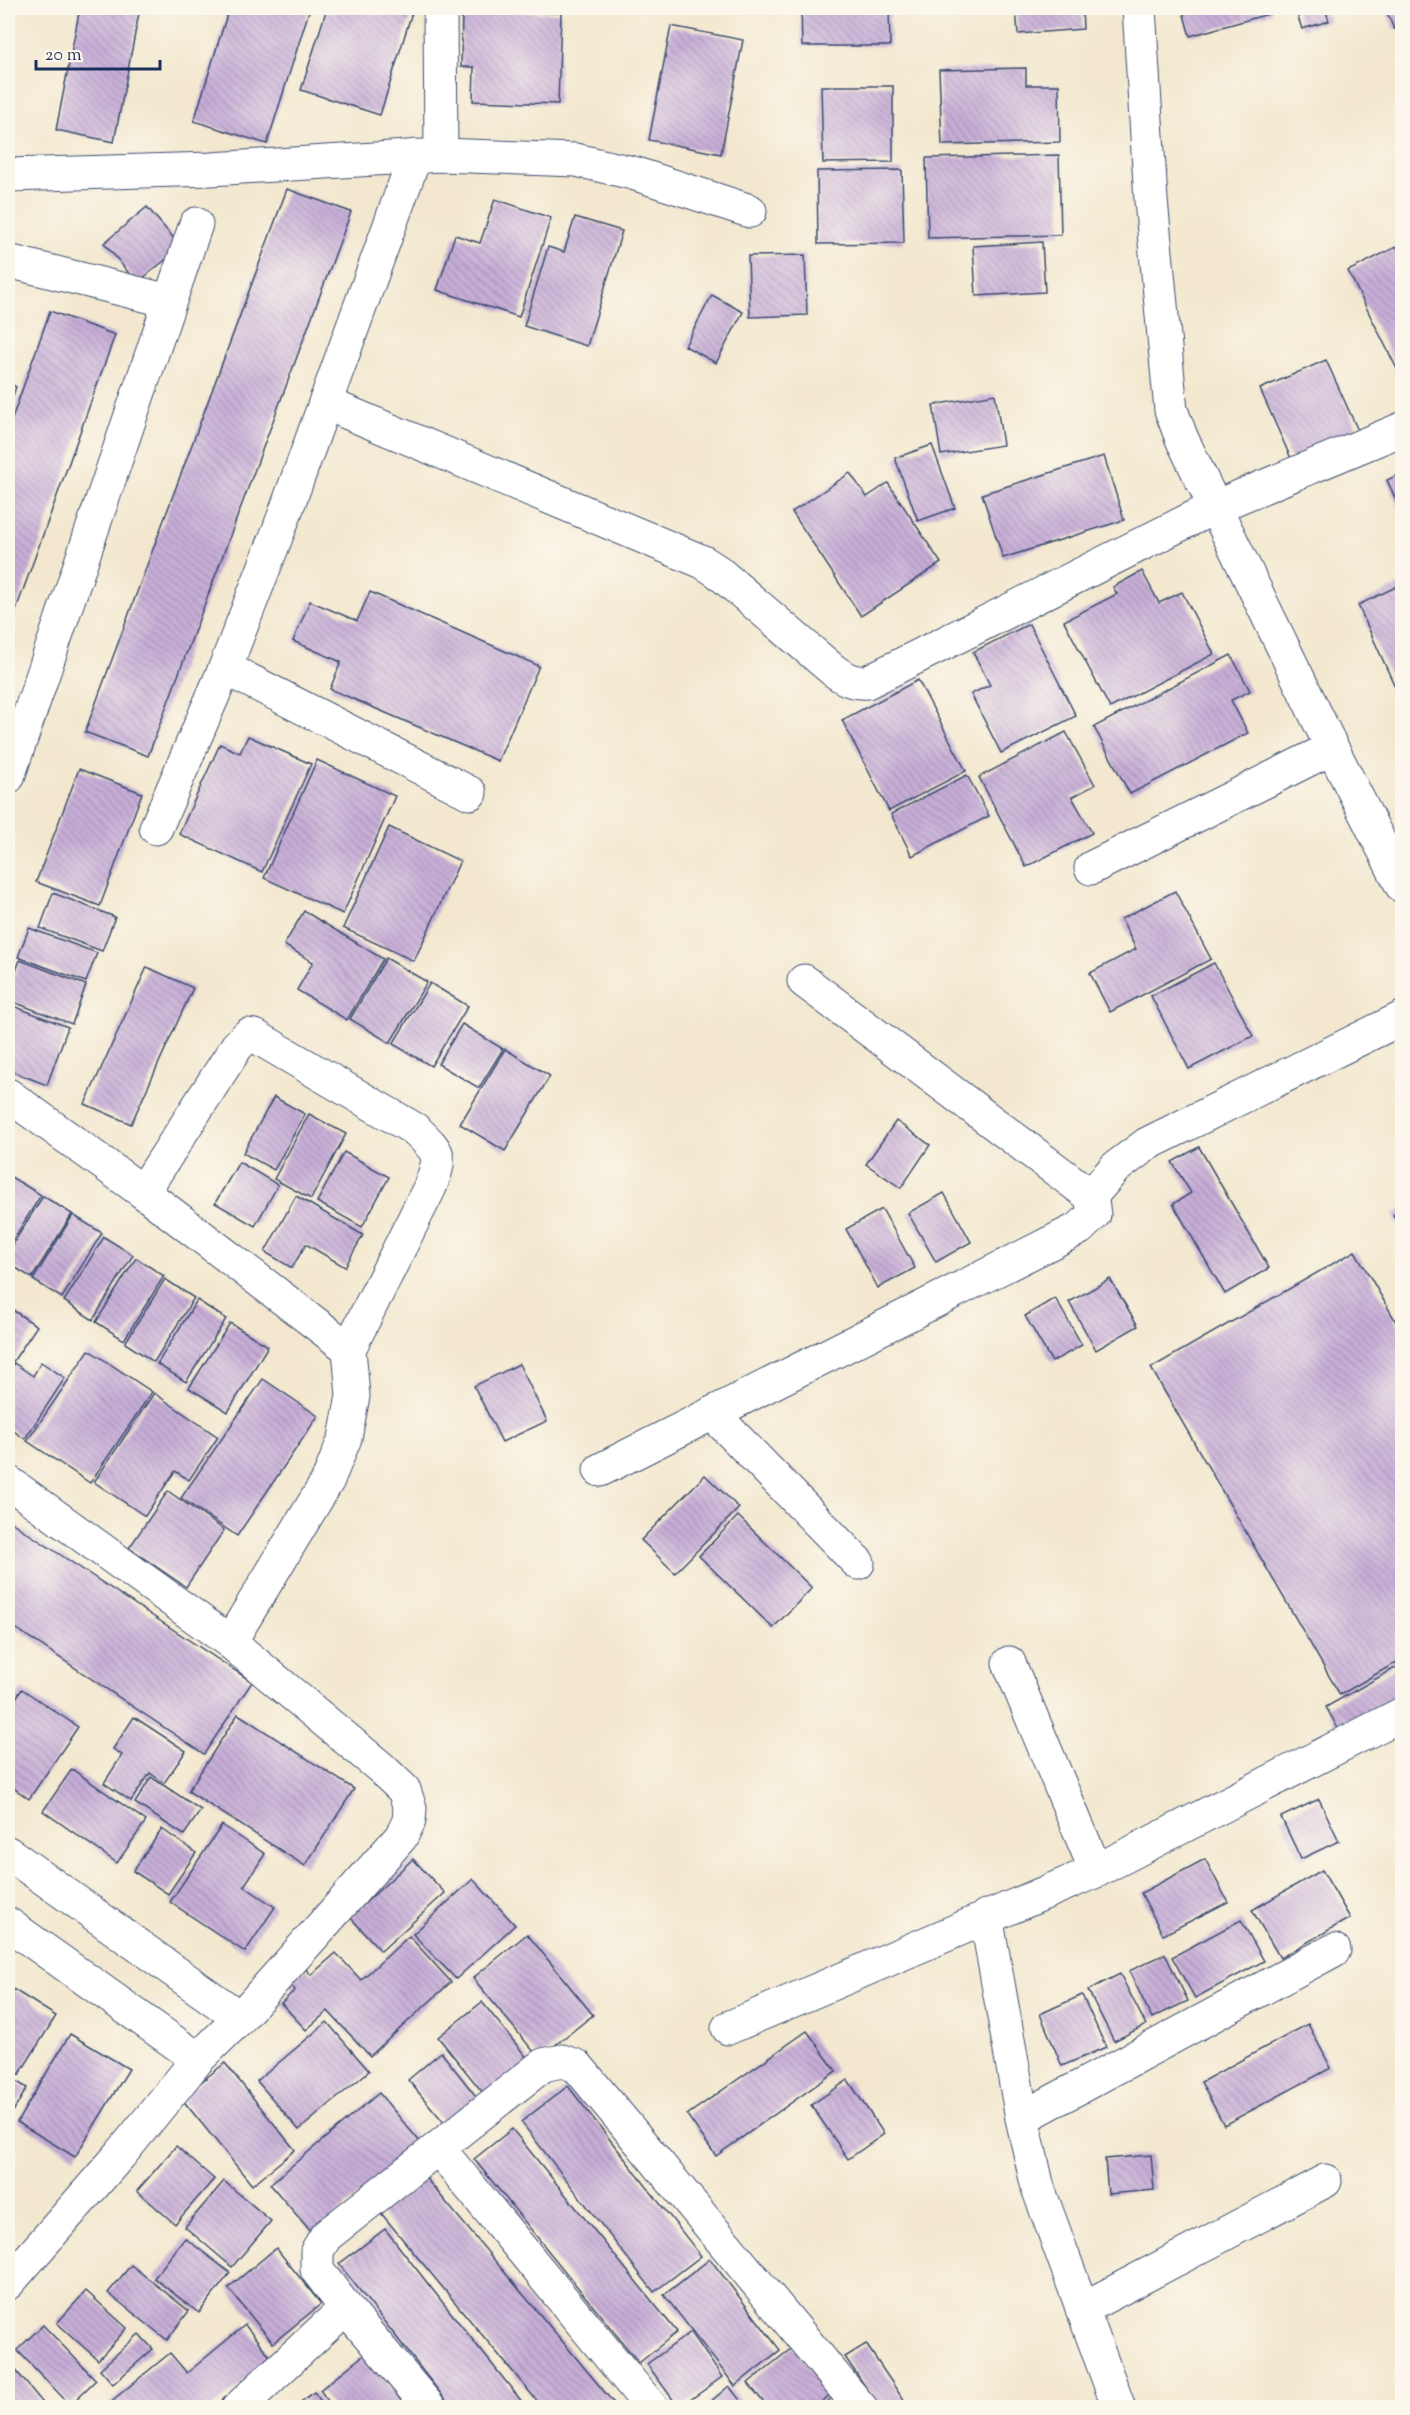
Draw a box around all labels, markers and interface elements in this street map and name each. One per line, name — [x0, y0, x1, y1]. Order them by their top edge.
scale bar — [36, 33, 160, 71]
text: 20 m — [45, 43, 82, 69]

